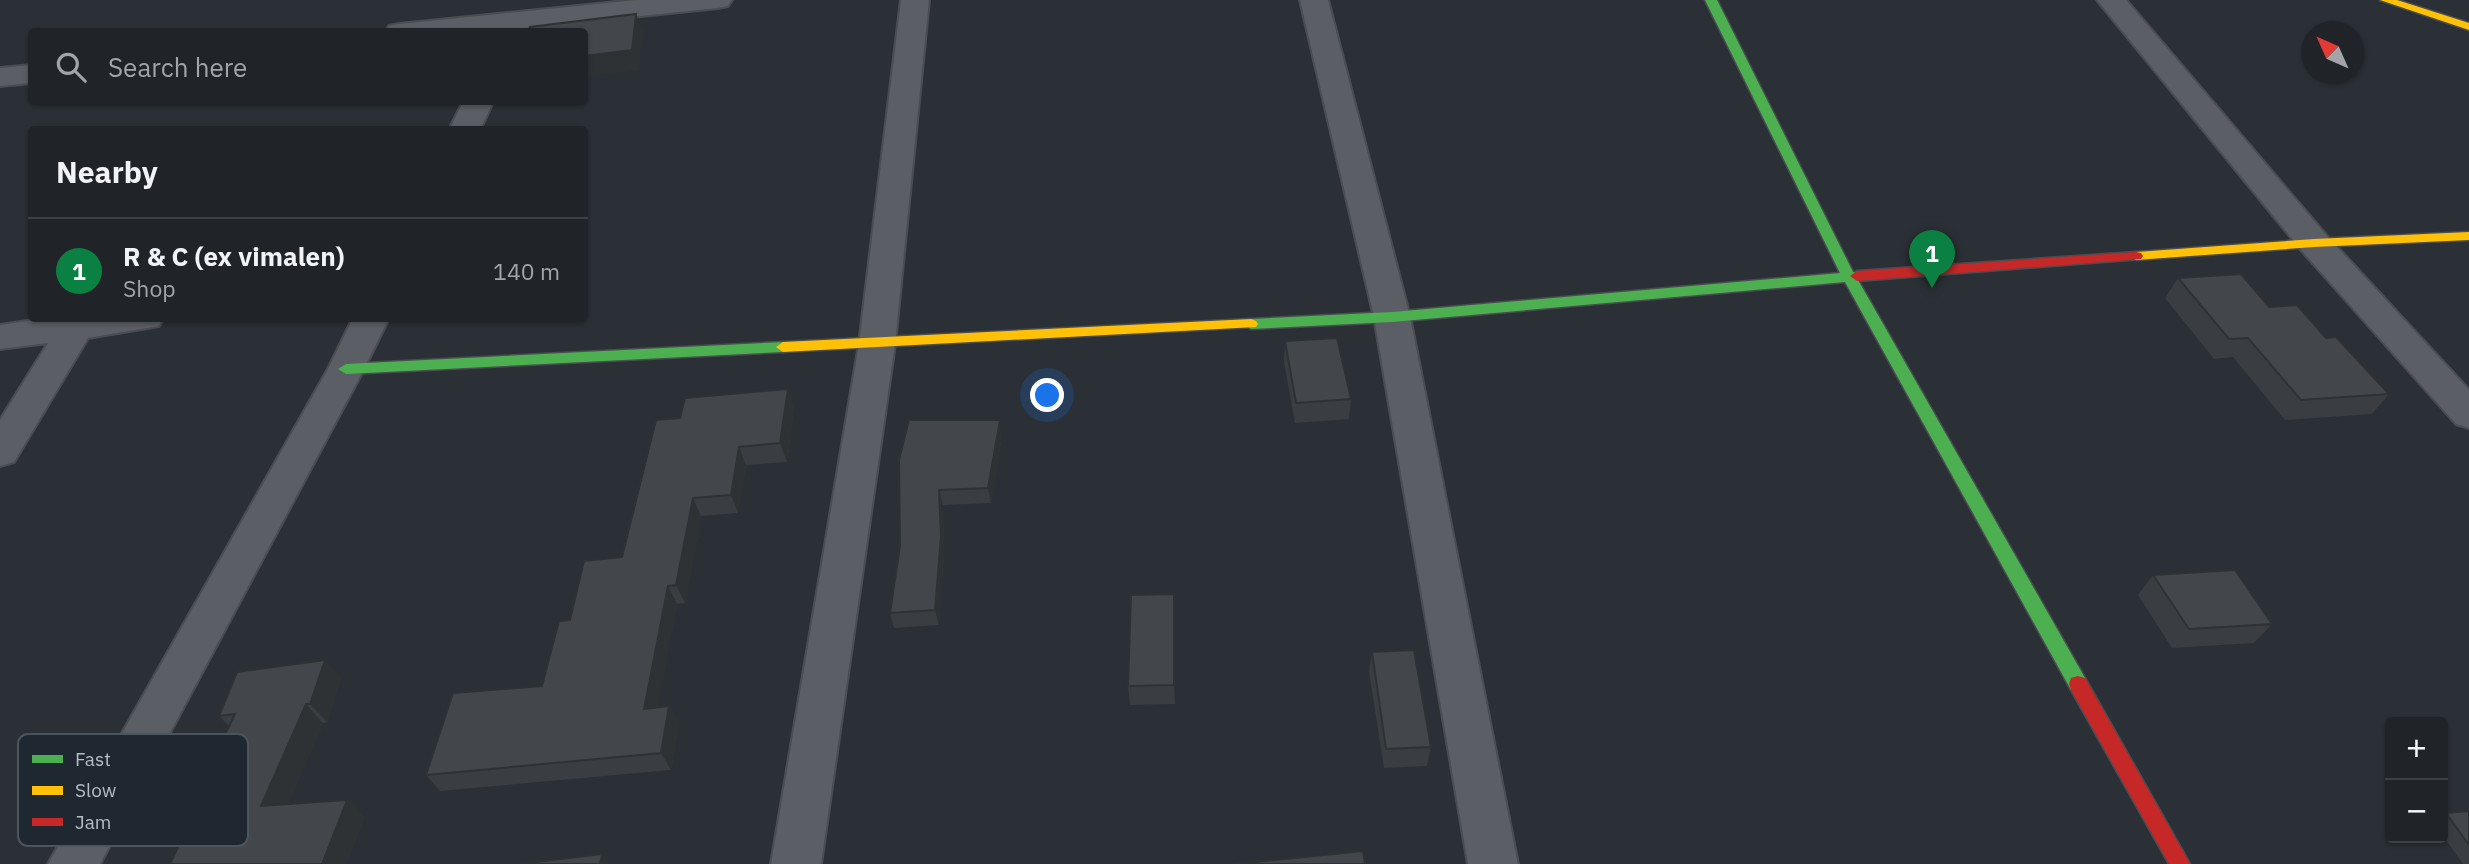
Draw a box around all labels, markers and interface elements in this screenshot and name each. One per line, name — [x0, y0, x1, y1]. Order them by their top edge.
north arrow — [2301, 21, 2364, 84]
search box — [28, 28, 588, 105]
icon: search — [52, 48, 90, 86]
text: Search here — [108, 50, 247, 84]
text: Nearby — [56, 152, 158, 191]
pin: 1 — [1909, 230, 1955, 288]
text: R & C (ex vimalen) — [123, 239, 345, 273]
text: 1 — [72, 256, 86, 286]
text: 140 m — [493, 256, 560, 286]
text: Shop — [123, 273, 176, 303]
your location — [1030, 378, 1064, 412]
map controls — [2385, 717, 2448, 843]
button: + — [2385, 717, 2448, 780]
legend — [18, 734, 248, 846]
text: Fast — [75, 747, 111, 771]
text: Slow — [75, 778, 116, 802]
button: − — [2385, 780, 2448, 843]
text: Jam — [75, 810, 111, 834]

